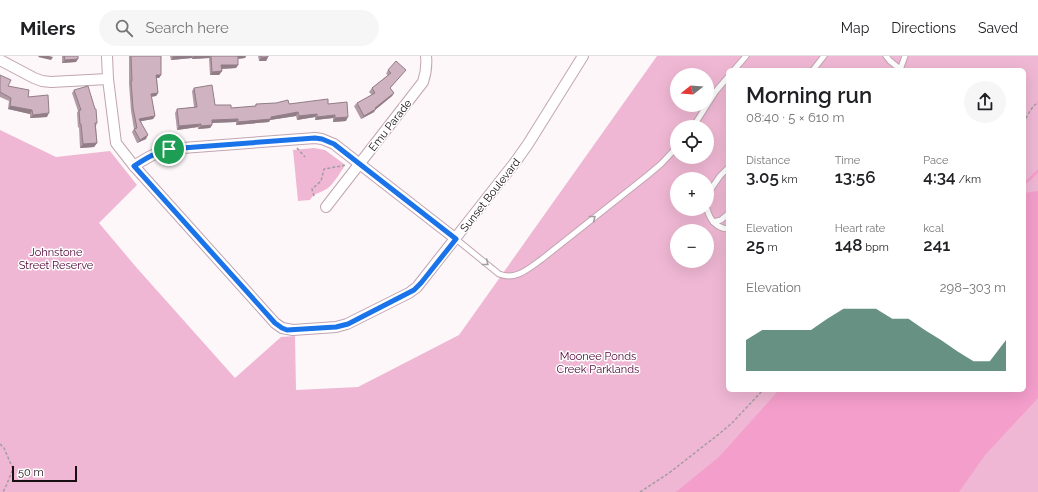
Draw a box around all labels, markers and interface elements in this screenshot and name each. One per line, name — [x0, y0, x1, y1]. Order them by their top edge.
search box — [99, 10, 379, 46]
text: Milers — [20, 17, 75, 39]
icon: search — [113, 17, 135, 39]
text: Search here — [145, 19, 229, 37]
text: Map — [841, 20, 869, 36]
text: Directions — [891, 20, 956, 36]
text: Saved — [978, 20, 1018, 36]
north arrow — [670, 68, 714, 112]
map controls — [670, 68, 714, 268]
button: share — [964, 81, 1006, 123]
text: Morning run — [746, 82, 872, 108]
street label: Emu Parade — [366, 96, 415, 154]
text: 08:40 · 5 × 610 m — [746, 110, 845, 125]
button: locate — [670, 120, 714, 164]
pin — [152, 132, 186, 166]
icon: arrive — [158, 138, 180, 160]
text: Distance — [746, 154, 790, 167]
text: Time — [835, 154, 860, 167]
text: Pace — [923, 154, 949, 167]
street label: Sunset Boulevard — [458, 156, 523, 235]
text: 3.05 — [746, 167, 779, 187]
text: 13:56 — [835, 167, 875, 187]
text: 4:34 — [923, 167, 956, 187]
button: + — [670, 172, 714, 216]
text: km — [779, 173, 798, 186]
text: /km — [956, 173, 981, 186]
one-way arrow — [588, 216, 595, 223]
text: Elevation — [746, 222, 793, 235]
text: Heart rate — [835, 222, 885, 235]
text: kcal — [923, 222, 944, 235]
button: − — [670, 224, 714, 268]
text: 25 — [746, 235, 765, 255]
text: 148 — [835, 235, 862, 255]
text: 241 — [923, 235, 950, 255]
text: m — [765, 241, 778, 254]
text: bpm — [862, 241, 889, 254]
park label: Johnstone Street Reserve — [19, 246, 94, 272]
one-way arrow — [481, 259, 489, 266]
text: Elevation — [746, 280, 801, 295]
text: 298–303 m — [940, 280, 1006, 295]
park label: Moonee Ponds Creek Parklands — [557, 350, 639, 376]
scale bar — [12, 464, 77, 483]
text: 50 m — [18, 466, 44, 479]

